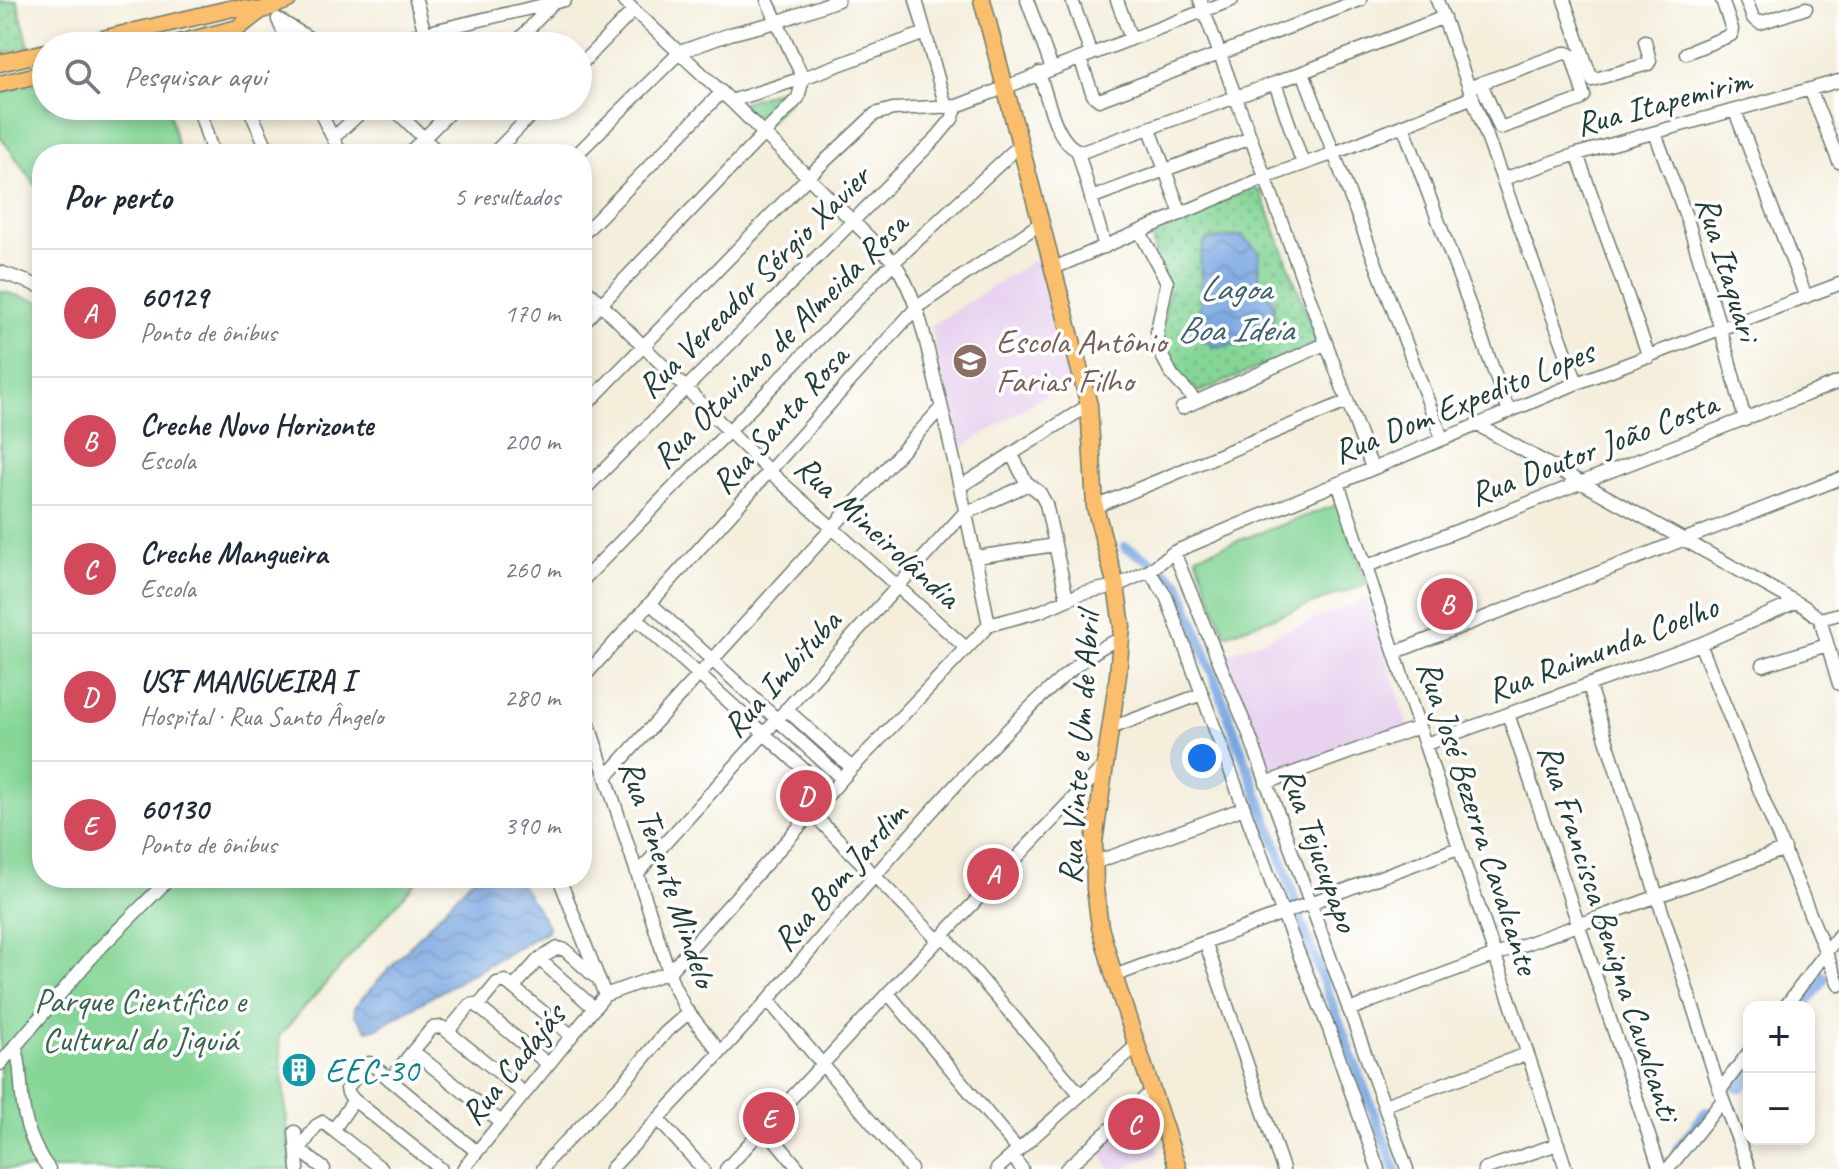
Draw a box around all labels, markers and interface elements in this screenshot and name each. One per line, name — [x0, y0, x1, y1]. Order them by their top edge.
search box — [32, 32, 592, 120]
icon: search — [60, 54, 104, 98]
text: Pesquisar aqui — [124, 57, 267, 95]
street label: Rua Itapemirim — [1571, 57, 1758, 145]
street label: Rua Vereador Sérgio Xavier — [628, 153, 882, 407]
text: Por perto — [64, 175, 172, 218]
text: 5 resultados — [454, 180, 560, 213]
street label: Rua Itaquari — [1686, 191, 1772, 350]
street label: Rua Otaviano de Almeida Rosa — [642, 201, 919, 478]
water label: Lagoa Boa Ideia — [1177, 265, 1296, 352]
text: 60129 — [140, 278, 208, 316]
text: A — [83, 297, 97, 330]
text: 170 m — [504, 297, 560, 330]
text: Ponto de ônibus — [140, 316, 277, 349]
place label: Escola Antônio Farias Filho — [996, 320, 1170, 402]
street label: Rua Dom Expedito Lopes — [1327, 328, 1603, 473]
street label: Rua Santa Rosa — [701, 334, 860, 503]
school or university icon: Escola Antônio Farias Filho — [951, 342, 989, 380]
street label: Rua Doutor João Costa — [1463, 380, 1726, 515]
text: Creche Novo Horizonte — [140, 406, 373, 444]
text: B — [83, 425, 97, 458]
text: 200 m — [504, 425, 560, 458]
text: Escola — [140, 444, 196, 477]
street label: Rua Mineirolândia — [786, 446, 971, 619]
text: Creche Mangueira — [140, 534, 327, 572]
text: C — [84, 553, 96, 586]
text: 260 m — [504, 553, 560, 586]
text: Escola — [140, 572, 196, 605]
pin: B — [1421, 574, 1473, 634]
street label: Rua Raimunda Coelho — [1481, 584, 1725, 712]
street label: Rua Imbituba — [713, 599, 852, 746]
street label: Rua Vinte e Um de Abril — [1048, 604, 1110, 885]
street label: Rua José Bezerra Cavalcante — [1408, 655, 1550, 982]
text: USF MANGUEIRA I — [140, 662, 354, 700]
text: D — [82, 681, 98, 714]
text: 280 m — [504, 681, 560, 714]
text: Hospital · Rua Santo Ângelo — [140, 700, 383, 733]
your location — [1182, 738, 1222, 778]
street label: Rua Francisca Benigna Cavalcanti — [1528, 739, 1692, 1130]
street label: Rua Tenente Mindelo — [610, 754, 729, 996]
street label: Rua Tejucupapo — [1270, 761, 1370, 939]
pin: D — [780, 766, 832, 826]
text: 60130 — [140, 790, 208, 828]
street label: Rua Bom Jardim — [763, 790, 918, 960]
text: E — [83, 809, 97, 842]
text: 390 m — [504, 809, 560, 842]
text: Ponto de ônibus — [140, 828, 277, 861]
pin: A — [967, 844, 1019, 904]
park label: Parque Científico e Cultural do Jiquiá — [34, 979, 248, 1061]
street label: Rua Cadajás — [450, 992, 576, 1134]
map controls — [1743, 1001, 1815, 1145]
button: + — [1743, 1001, 1815, 1073]
place label: EEC-30 — [325, 1049, 421, 1092]
building icon: EEC-30 — [280, 1051, 318, 1089]
button: − — [1743, 1073, 1815, 1145]
pin: E — [743, 1088, 795, 1148]
pin: C — [1108, 1094, 1160, 1154]

